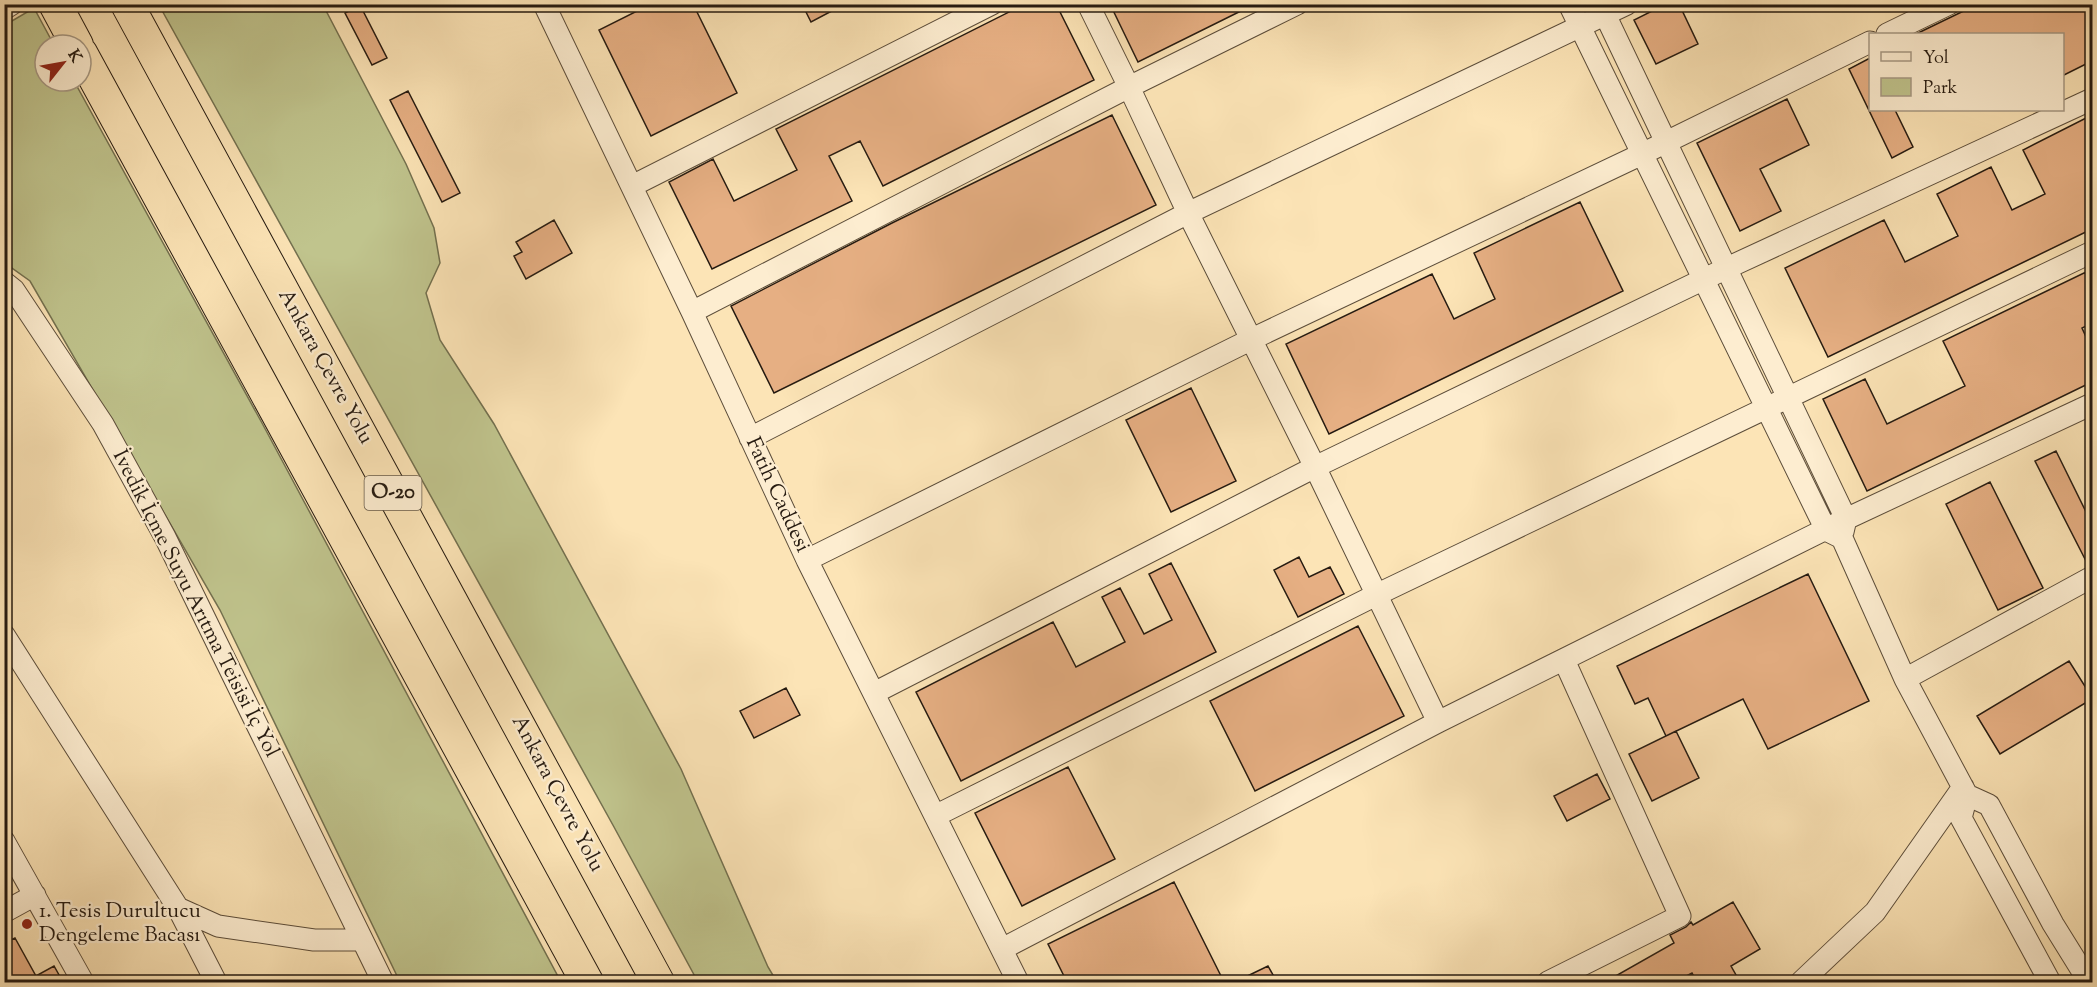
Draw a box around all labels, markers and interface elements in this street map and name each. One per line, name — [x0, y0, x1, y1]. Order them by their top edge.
north arrow — [33, 33, 93, 93]
legend — [1869, 33, 2064, 111]
text: K — [61, 46, 87, 68]
text: Yol — [1923, 46, 1949, 72]
text: Park — [1923, 76, 1958, 102]
street label: Ankara Çevre Yolu — [270, 284, 380, 450]
street label: Fatih Caddesi — [737, 432, 817, 558]
street label: İvedik İçme Suyu Arıtma Teisisi İç Yol — [104, 445, 286, 763]
road number: O-20 — [364, 476, 422, 510]
street label: Ankara Çevre Yolu — [503, 710, 611, 878]
place label: 1. Tesis Durultucu Dengeleme Bacası — [39, 897, 201, 951]
marker: 1. Tesis Durultucu Dengeleme Bacası — [20, 917, 34, 931]

